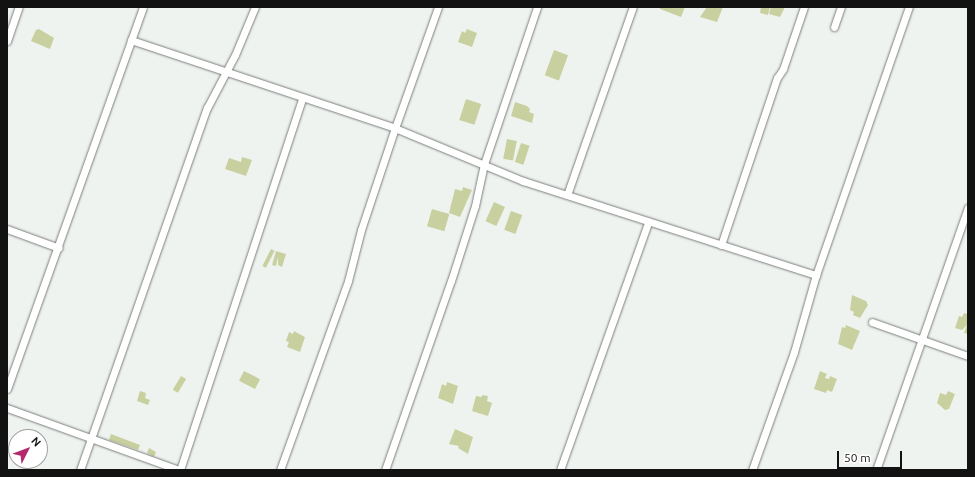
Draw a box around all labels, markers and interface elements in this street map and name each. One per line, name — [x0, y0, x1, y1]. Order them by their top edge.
north arrow — [8, 429, 48, 469]
text: N — [29, 435, 43, 449]
scale bar — [839, 443, 904, 469]
text: 50 m — [844, 451, 871, 464]

